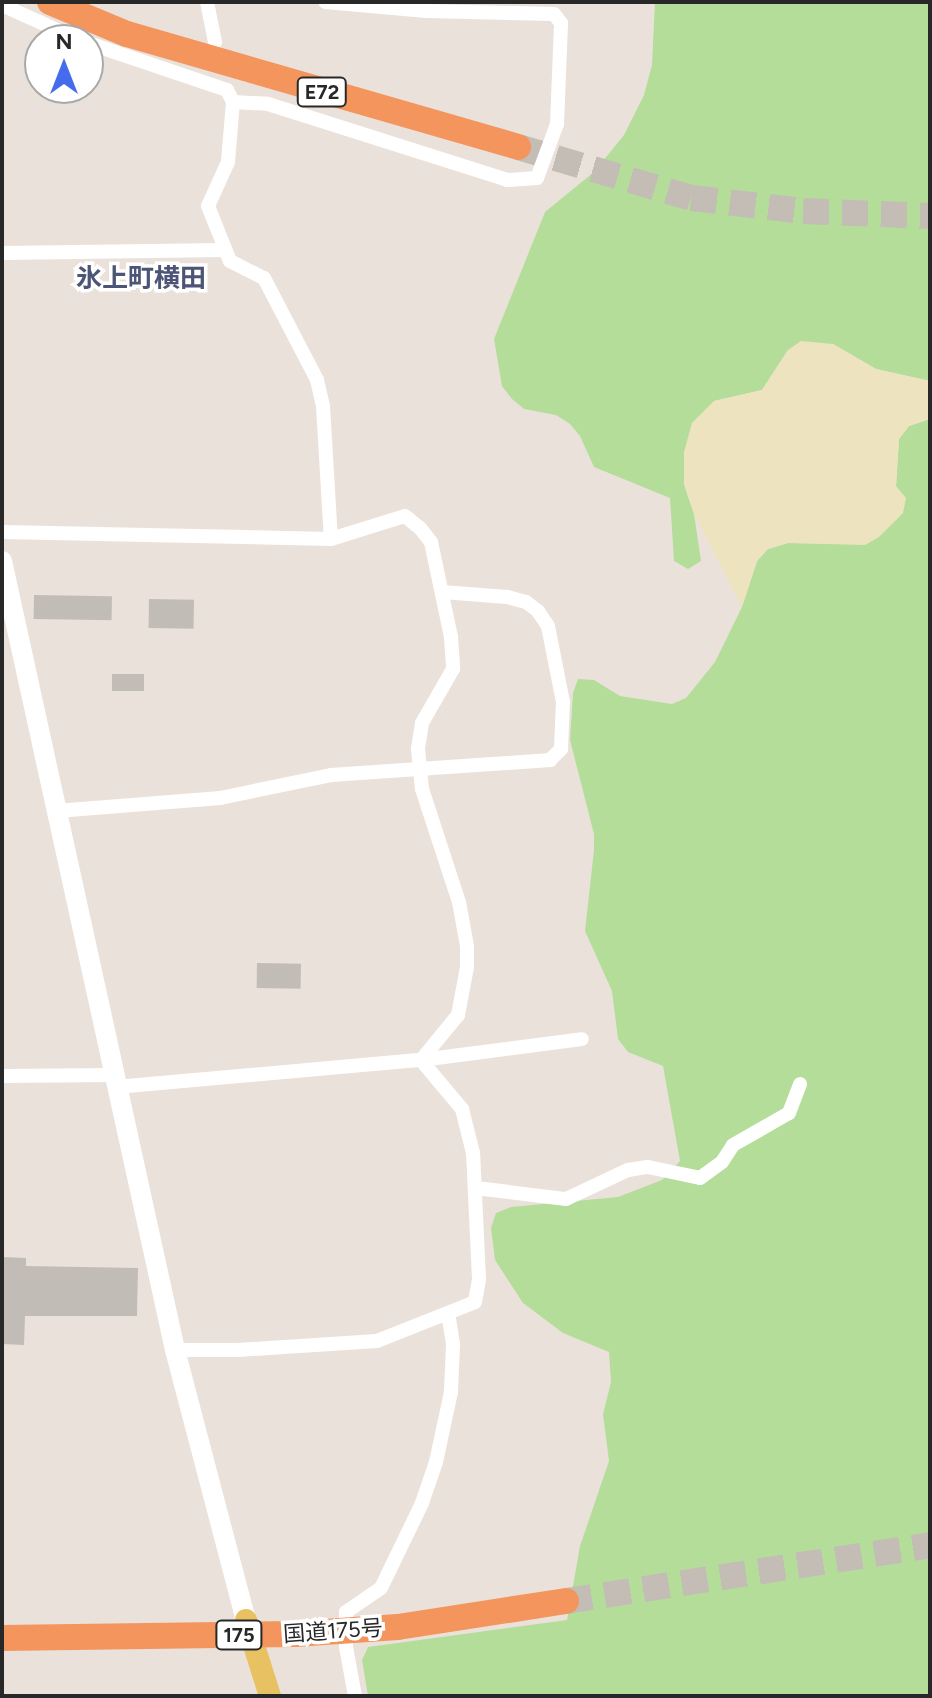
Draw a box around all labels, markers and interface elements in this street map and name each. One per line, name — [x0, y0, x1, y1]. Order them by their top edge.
north arrow — [24, 24, 104, 104]
text: N — [55, 28, 73, 55]
road number: E72 — [296, 76, 348, 108]
district label: 氷上町横田 — [76, 263, 206, 295]
street label: 国道175号 — [282, 1614, 384, 1648]
road number: 175 — [215, 1619, 263, 1651]

